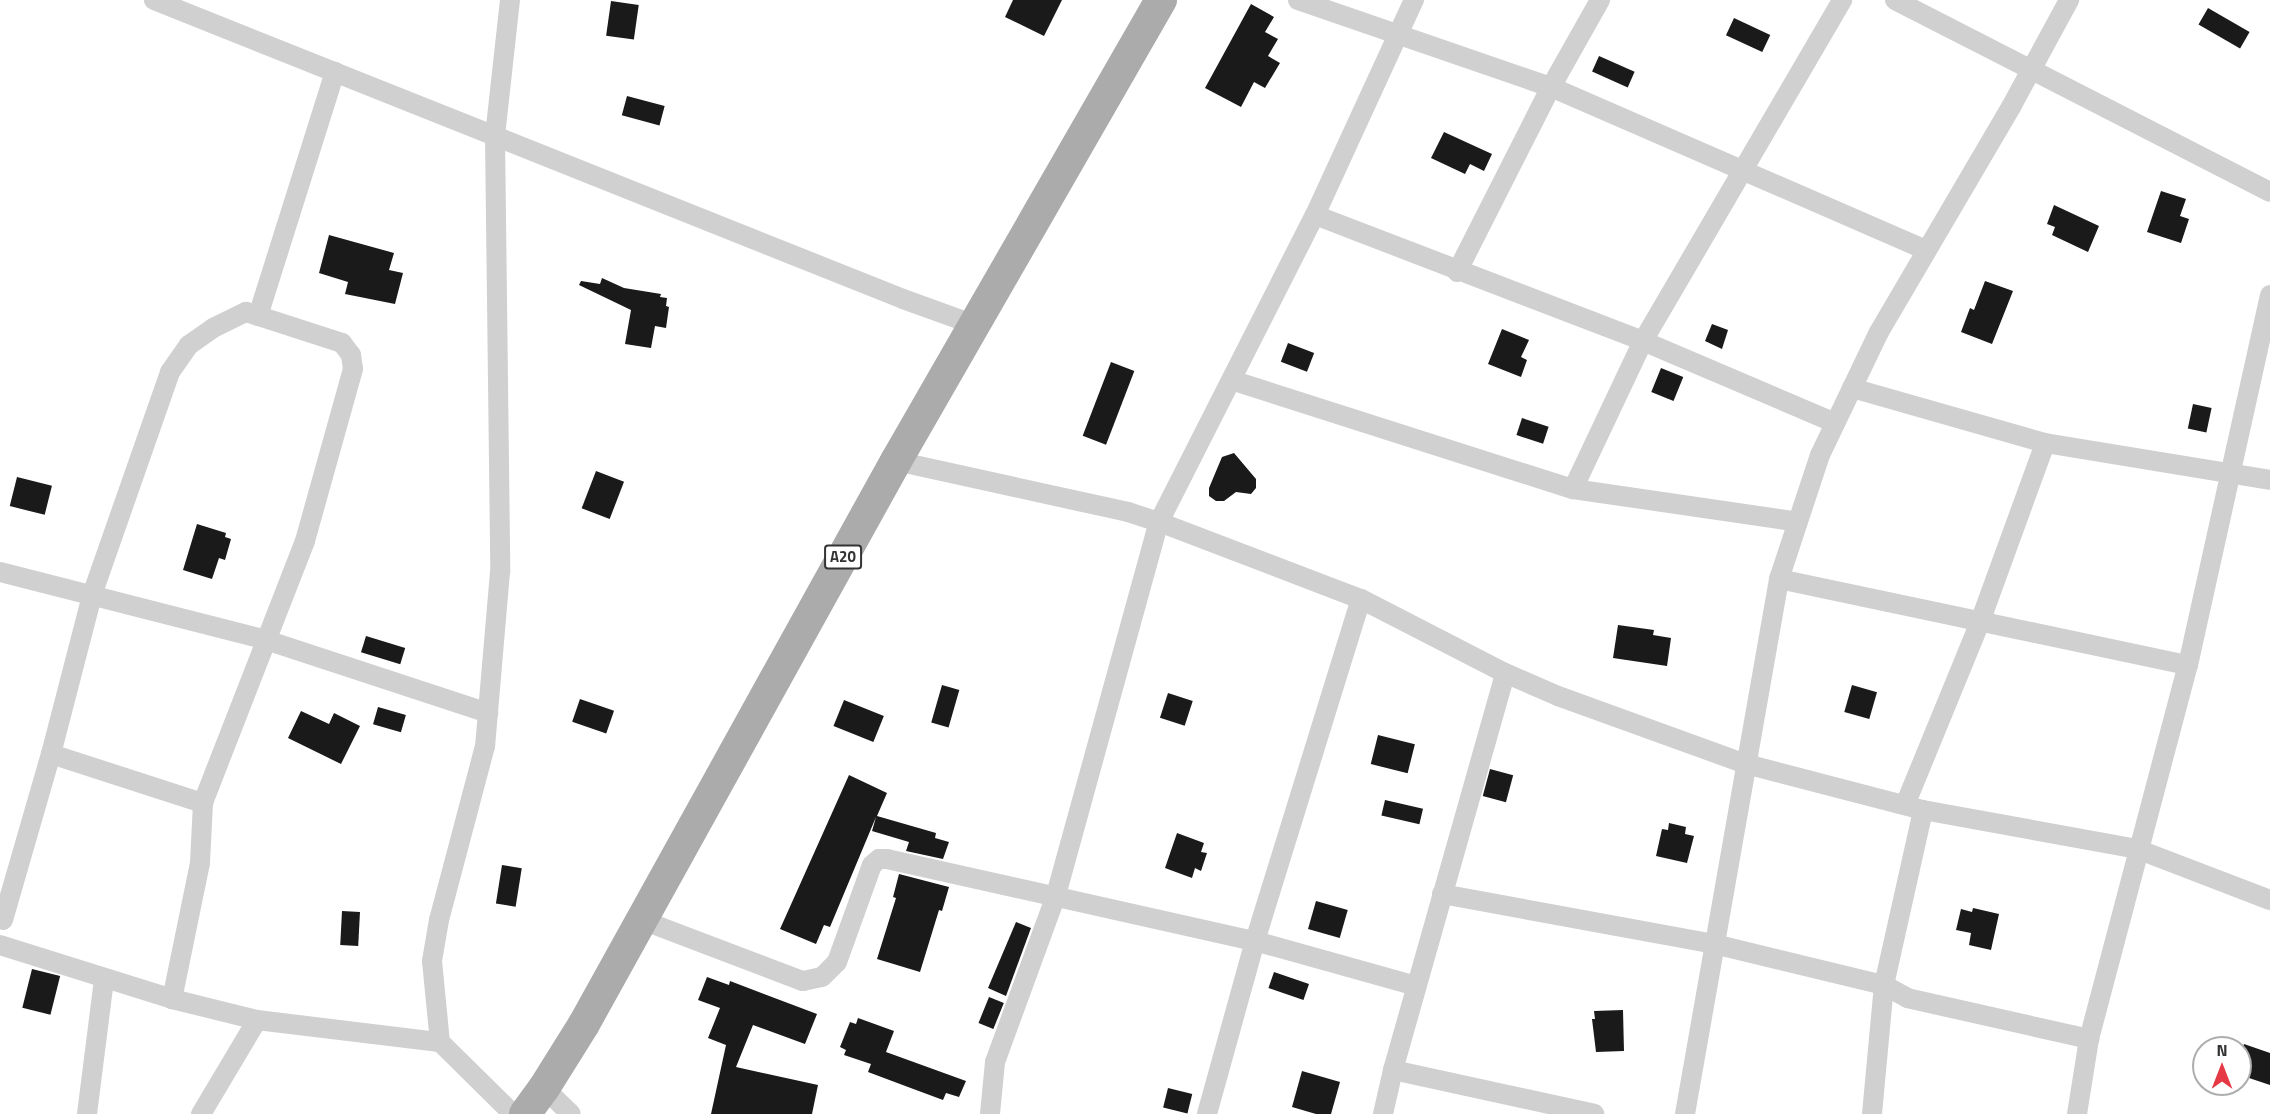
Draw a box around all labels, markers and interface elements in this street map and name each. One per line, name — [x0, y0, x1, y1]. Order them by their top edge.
road number: A20 — [824, 545, 862, 569]
north arrow — [2192, 1036, 2252, 1096]
text: N — [2216, 1038, 2228, 1062]

